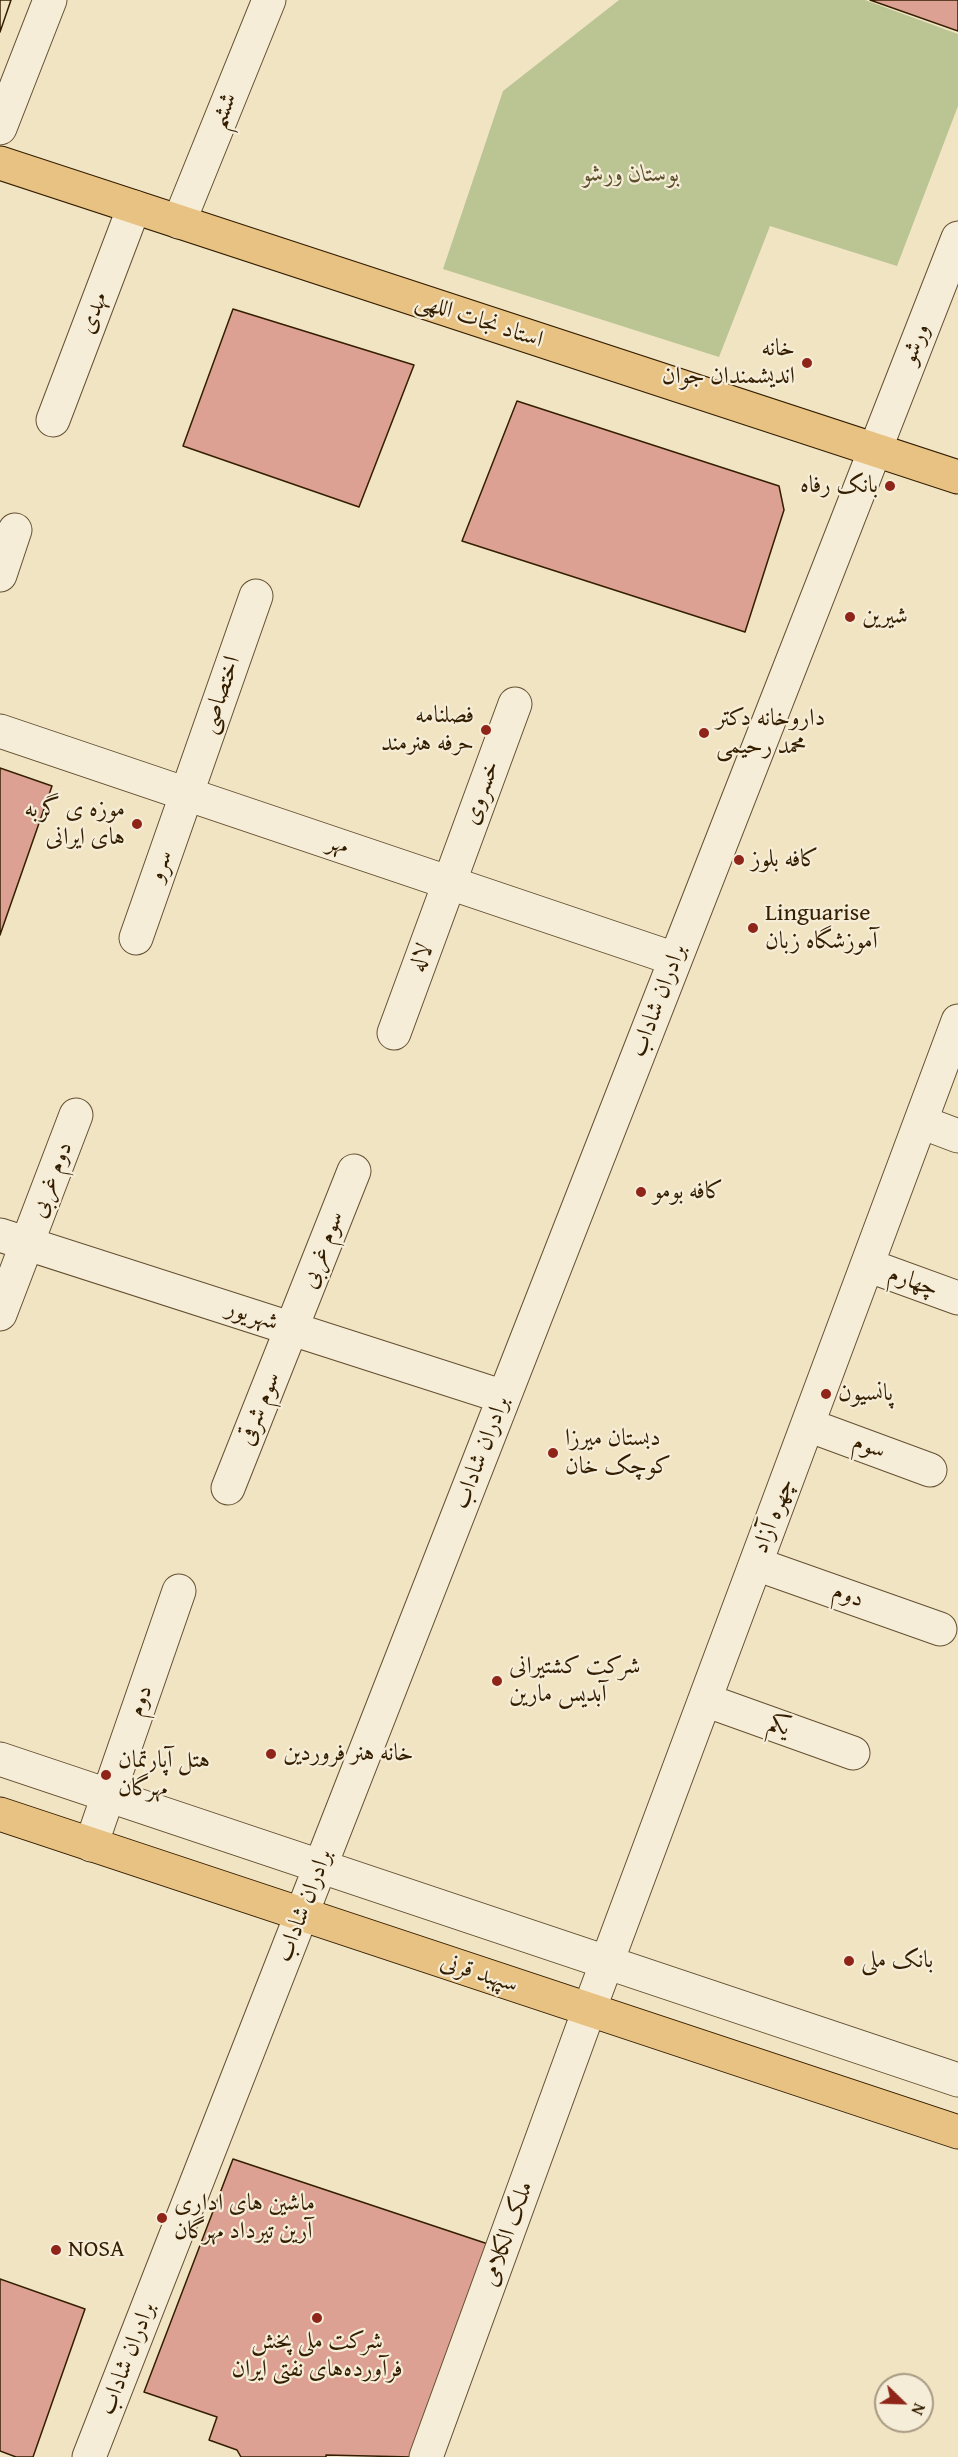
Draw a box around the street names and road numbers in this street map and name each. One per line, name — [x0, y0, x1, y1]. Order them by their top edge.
street label: ششم — [204, 89, 244, 133]
street label: استاد نجات اللهی — [412, 287, 546, 355]
street label: مهدی — [73, 288, 115, 338]
street label: ورشو — [895, 320, 937, 368]
street label: اختصاصی — [194, 653, 248, 737]
street label: خسروی — [457, 757, 507, 829]
street label: مهر — [323, 828, 353, 862]
street label: سرو — [142, 847, 180, 885]
street label: لاله — [404, 940, 440, 976]
street label: برادران شاداب — [624, 940, 694, 1062]
street label: دوم غربی — [24, 1138, 80, 1222]
street label: سوم غربی — [295, 1207, 351, 1293]
street label: چهارم — [884, 1260, 942, 1304]
street label: شهریور — [222, 1294, 282, 1338]
street label: سوم شرقی — [232, 1368, 288, 1450]
street label: برادران شاداب — [447, 1392, 517, 1514]
street label: سوم — [849, 1428, 889, 1466]
street label: چهره آزاد — [747, 1474, 801, 1558]
street label: دوم — [828, 1577, 868, 1615]
street label: دوم — [122, 1682, 160, 1720]
street label: یکم — [764, 1709, 794, 1743]
street label: برادران شاداب — [270, 1845, 340, 1967]
street label: سپهبد قرنی — [437, 1948, 521, 2000]
street label: ملک الکلامی — [476, 2178, 540, 2290]
street label: برادران شاداب — [93, 2298, 163, 2420]

